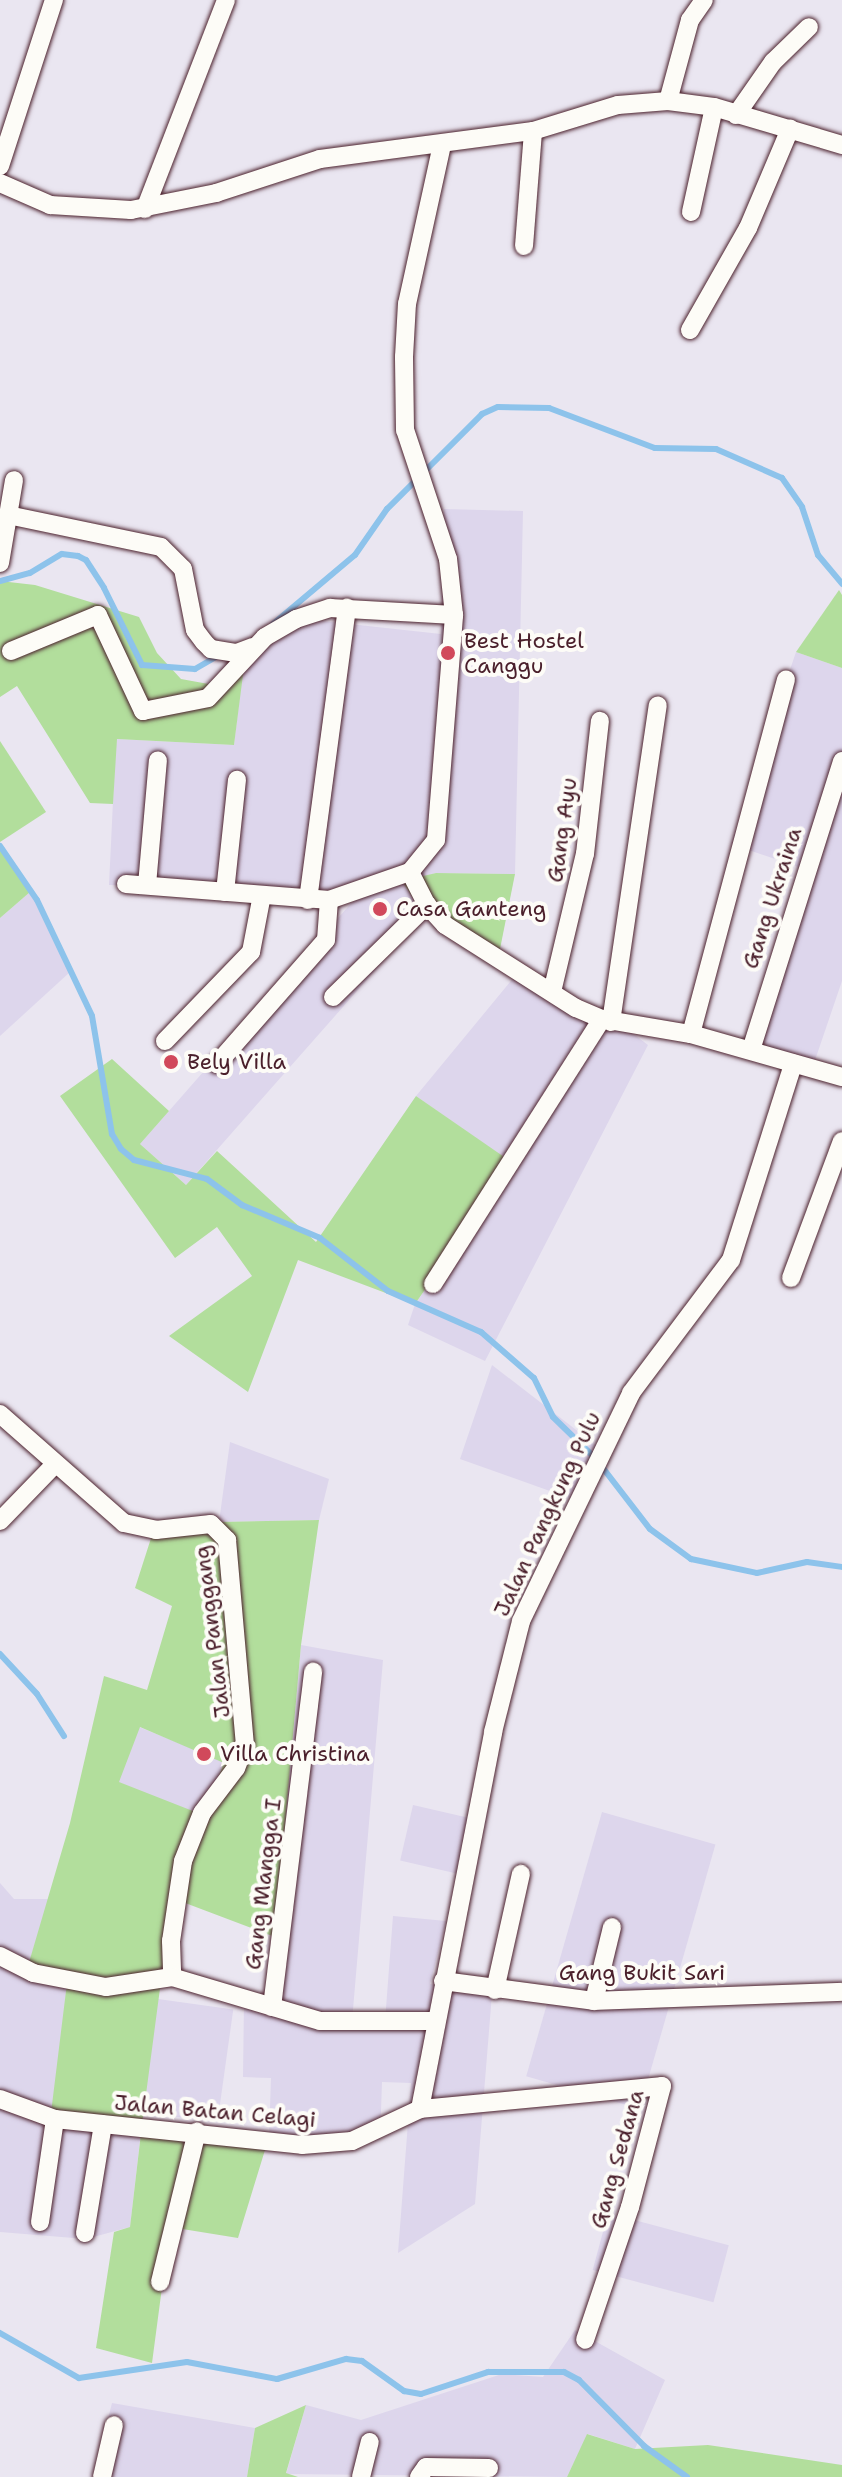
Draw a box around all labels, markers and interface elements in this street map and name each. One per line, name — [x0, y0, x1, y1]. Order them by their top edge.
place label: Best Hostel Canggu — [464, 627, 584, 678]
marker: Best Hostel Canggu — [439, 644, 457, 662]
street label: Gang Ayu — [542, 776, 582, 884]
street label: Gang Ukraina — [737, 824, 807, 972]
place label: Casa Ganteng — [396, 896, 546, 922]
marker: Casa Ganteng — [371, 900, 389, 918]
place label: Bely Villa — [187, 1049, 286, 1075]
marker: Bely Villa — [162, 1053, 180, 1071]
street label: Jalan Pangkung Pulu — [488, 1407, 606, 1621]
street label: Jalan Panggang — [188, 1544, 236, 1720]
place label: Villa Christina — [220, 1741, 370, 1767]
marker: Villa Christina — [195, 1745, 213, 1763]
street label: Gang Mangga I — [239, 1797, 287, 1971]
street label: Gang Bukit Sari — [559, 1960, 725, 1986]
street label: Gang Sedana — [585, 2086, 649, 2232]
street label: Jalan Batan Celagi — [113, 2089, 317, 2133]

